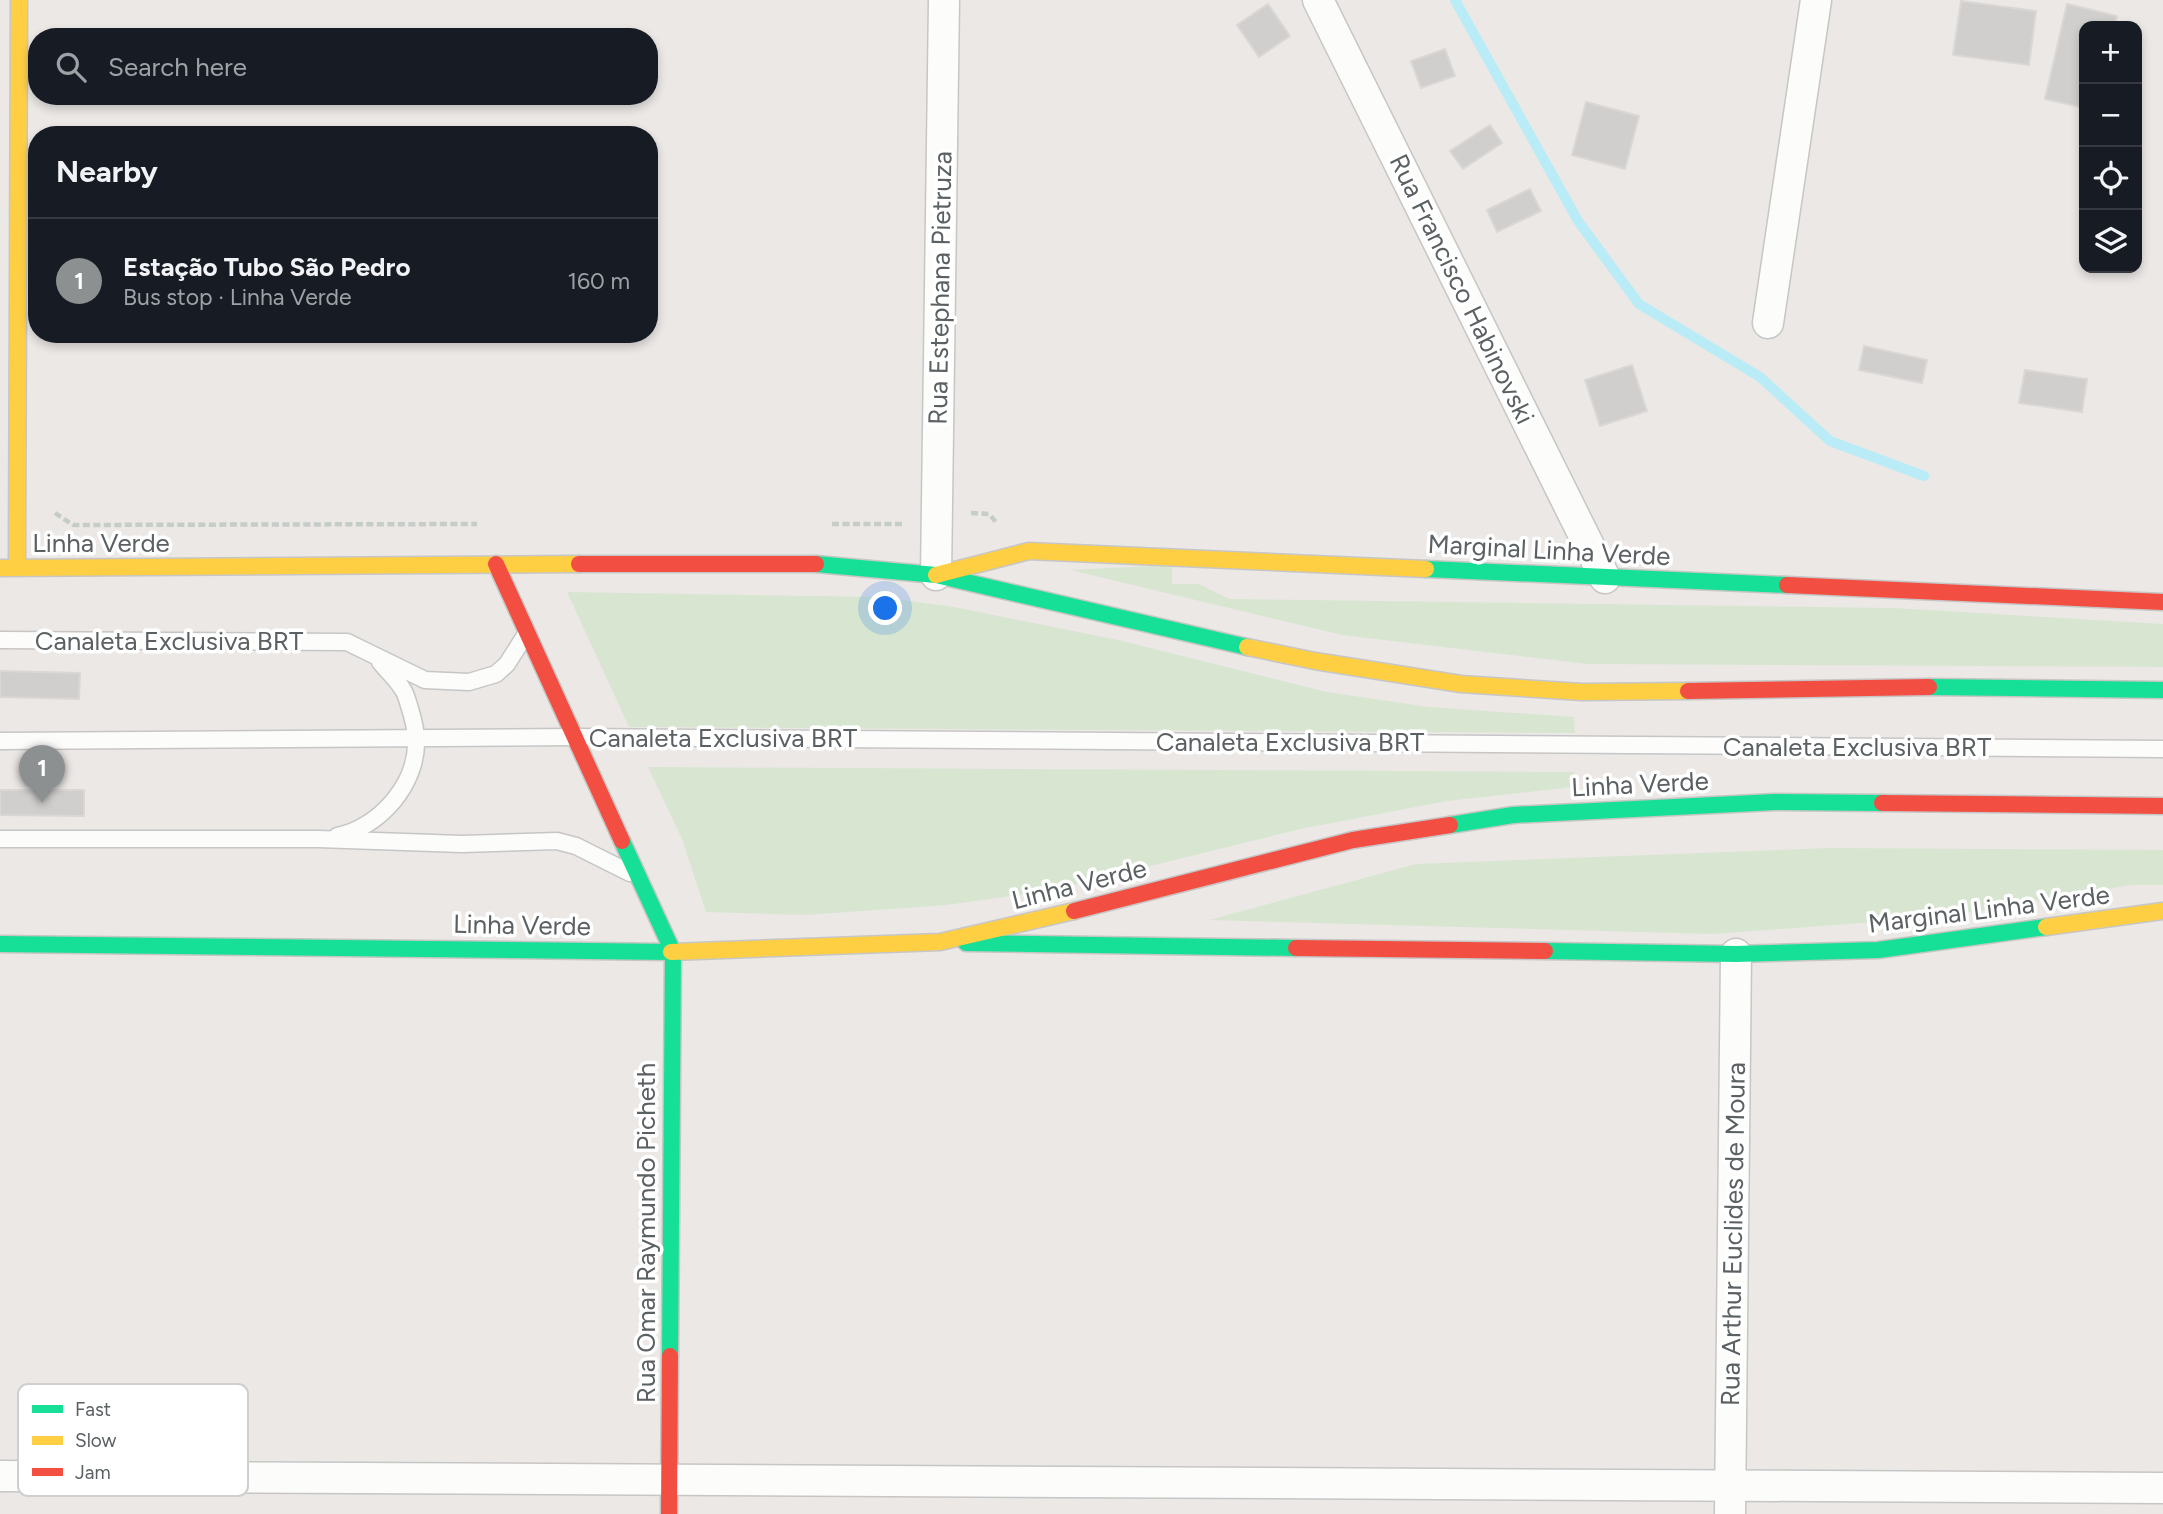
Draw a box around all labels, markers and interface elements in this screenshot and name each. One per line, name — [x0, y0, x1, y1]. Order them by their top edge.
map controls — [2079, 21, 2142, 273]
button: + — [2079, 21, 2142, 84]
search box — [28, 28, 658, 105]
icon: search — [52, 48, 90, 86]
text: Search here — [108, 51, 247, 83]
button: − — [2079, 84, 2142, 147]
button: locate — [2079, 147, 2142, 210]
street label: Rua Francisco Habinovski — [1383, 149, 1541, 429]
street label: Rua Estephana Pietruza — [922, 151, 958, 425]
text: Nearby — [56, 153, 158, 190]
button: layers — [2079, 210, 2142, 273]
text: Estação Tubo São Pedro — [123, 251, 411, 283]
text: 1 — [74, 267, 84, 295]
text: 160 m — [567, 267, 630, 295]
text: Bus stop · Linha Verde — [123, 283, 352, 311]
street label: Linha Verde — [32, 527, 170, 559]
street label: Marginal Linha Verde — [1427, 528, 1671, 572]
your location — [868, 591, 902, 625]
street label: Canaleta Exclusiva BRT — [35, 625, 304, 657]
street label: Canaleta Exclusiva BRT — [589, 722, 858, 754]
street label: Canaleta Exclusiva BRT — [1156, 726, 1425, 758]
street label: Canaleta Exclusiva BRT — [1723, 731, 1992, 763]
pin: 1 — [19, 745, 65, 803]
street label: Linha Verde — [1570, 764, 1710, 804]
street label: Linha Verde — [1008, 852, 1150, 916]
street label: Marginal Linha Verde — [1867, 878, 2111, 940]
street label: Linha Verde — [453, 908, 591, 942]
street label: Rua Arthur Euclides de Moura — [1714, 1062, 1752, 1406]
street label: Rua Omar Raymundo Picheth — [630, 1063, 662, 1403]
legend — [18, 1384, 248, 1496]
text: Fast — [75, 1398, 111, 1421]
text: Slow — [75, 1429, 117, 1452]
text: Jam — [75, 1461, 111, 1484]

